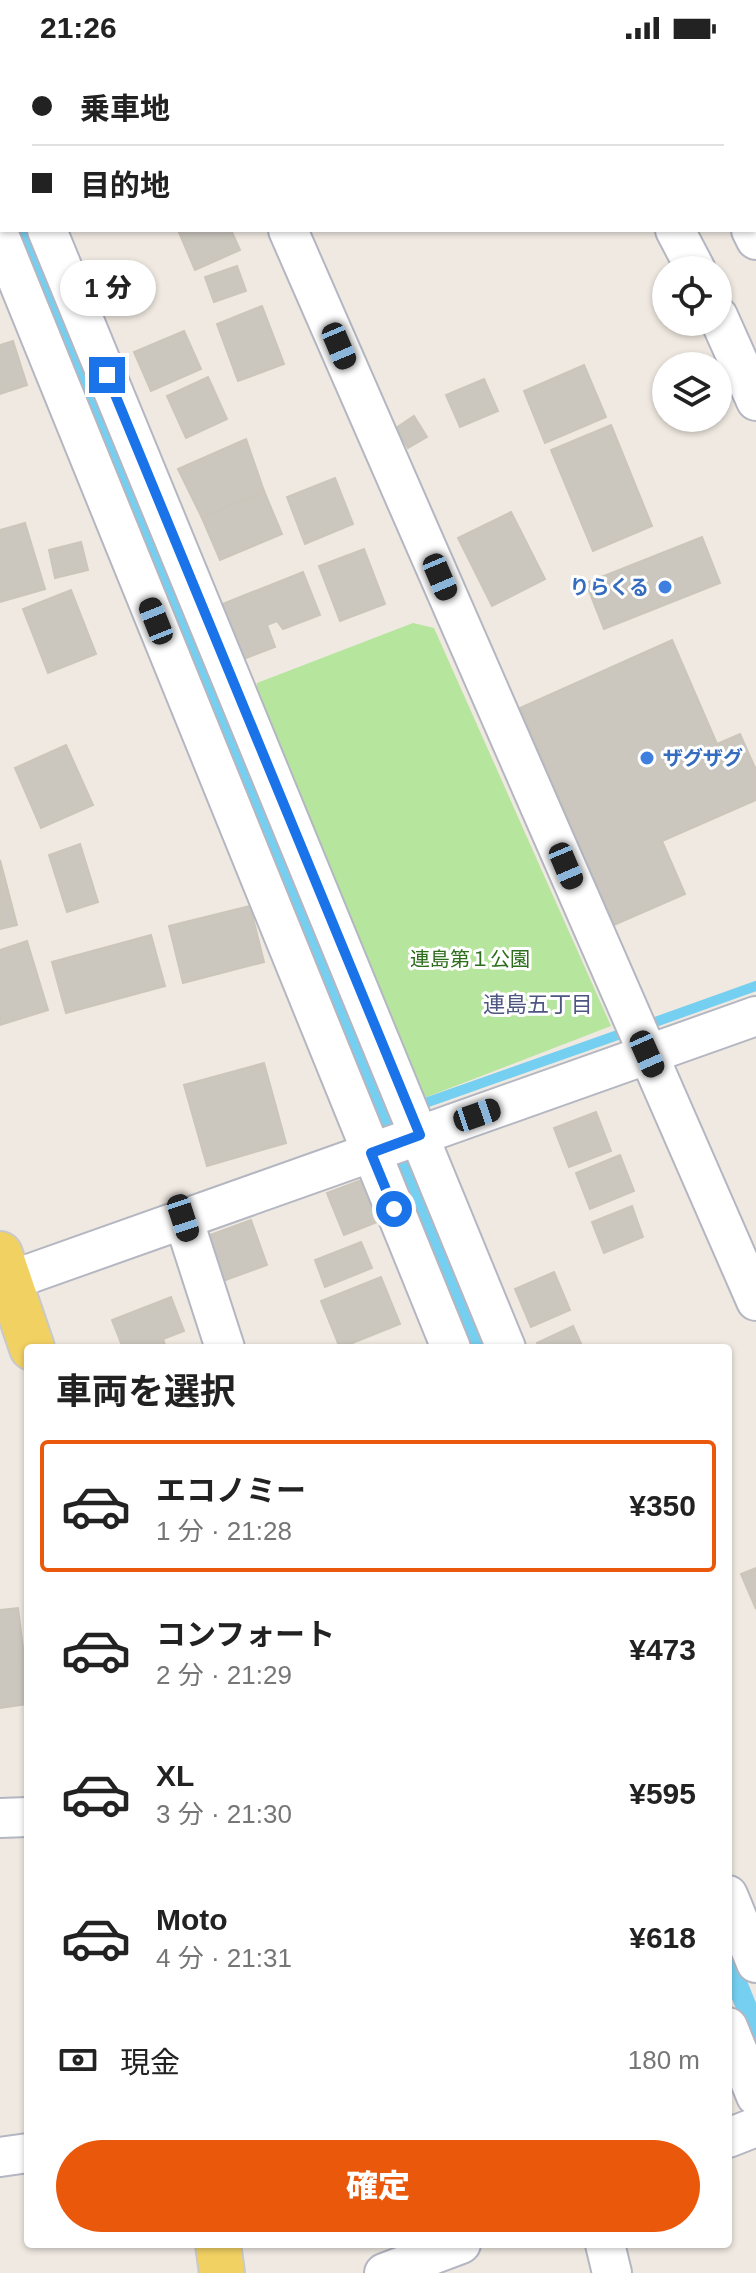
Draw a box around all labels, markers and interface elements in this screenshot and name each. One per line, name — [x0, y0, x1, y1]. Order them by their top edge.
text: 21:26 — [40, 11, 117, 44]
text: 乗車地 — [80, 92, 170, 125]
text: 目的地 — [80, 169, 170, 202]
map controls — [652, 256, 732, 432]
button: locate — [652, 256, 732, 336]
callout: 1 分 — [59, 259, 155, 315]
text: 1 分 — [84, 273, 132, 303]
car — [319, 319, 359, 373]
button: layers — [652, 352, 732, 432]
route end — [89, 357, 125, 393]
car — [420, 550, 460, 604]
place label: りらくる — [569, 576, 649, 598]
marker: りらくる — [656, 578, 674, 596]
car — [136, 594, 176, 648]
place label: ザグザグ — [663, 747, 743, 769]
marker: ザグザグ — [638, 749, 656, 767]
car — [546, 839, 586, 893]
park label: 連島第１公園 — [410, 948, 530, 970]
district label: 連島五丁目 — [483, 992, 593, 1017]
car — [626, 1027, 668, 1081]
car — [450, 1096, 504, 1134]
car — [164, 1191, 202, 1245]
route start — [376, 1191, 412, 1227]
text: 車両を選択 — [56, 1371, 236, 1412]
icon: car — [60, 1470, 132, 1542]
text: エコノミー — [156, 1474, 306, 1507]
text: ¥350 — [629, 1489, 696, 1522]
text: 1 分 · 21:28 — [156, 1516, 292, 1546]
icon: car — [60, 1614, 132, 1686]
text: コンフォート — [156, 1618, 335, 1651]
text: ¥473 — [629, 1633, 696, 1666]
text: 2 分 · 21:29 — [156, 1660, 292, 1690]
icon: car — [60, 1758, 132, 1830]
text: XL — [156, 1759, 194, 1792]
text: ¥595 — [629, 1777, 696, 1810]
text: 3 分 · 21:30 — [156, 1799, 292, 1829]
icon: car — [60, 1902, 132, 1974]
text: Moto — [156, 1903, 228, 1936]
text: ¥618 — [629, 1921, 696, 1954]
text: 4 分 · 21:31 — [156, 1943, 292, 1973]
icon: cash — [56, 2038, 100, 2082]
text: 180 m — [628, 2045, 700, 2075]
text: 現金 — [120, 2046, 180, 2079]
button: 確定 — [56, 2140, 700, 2232]

